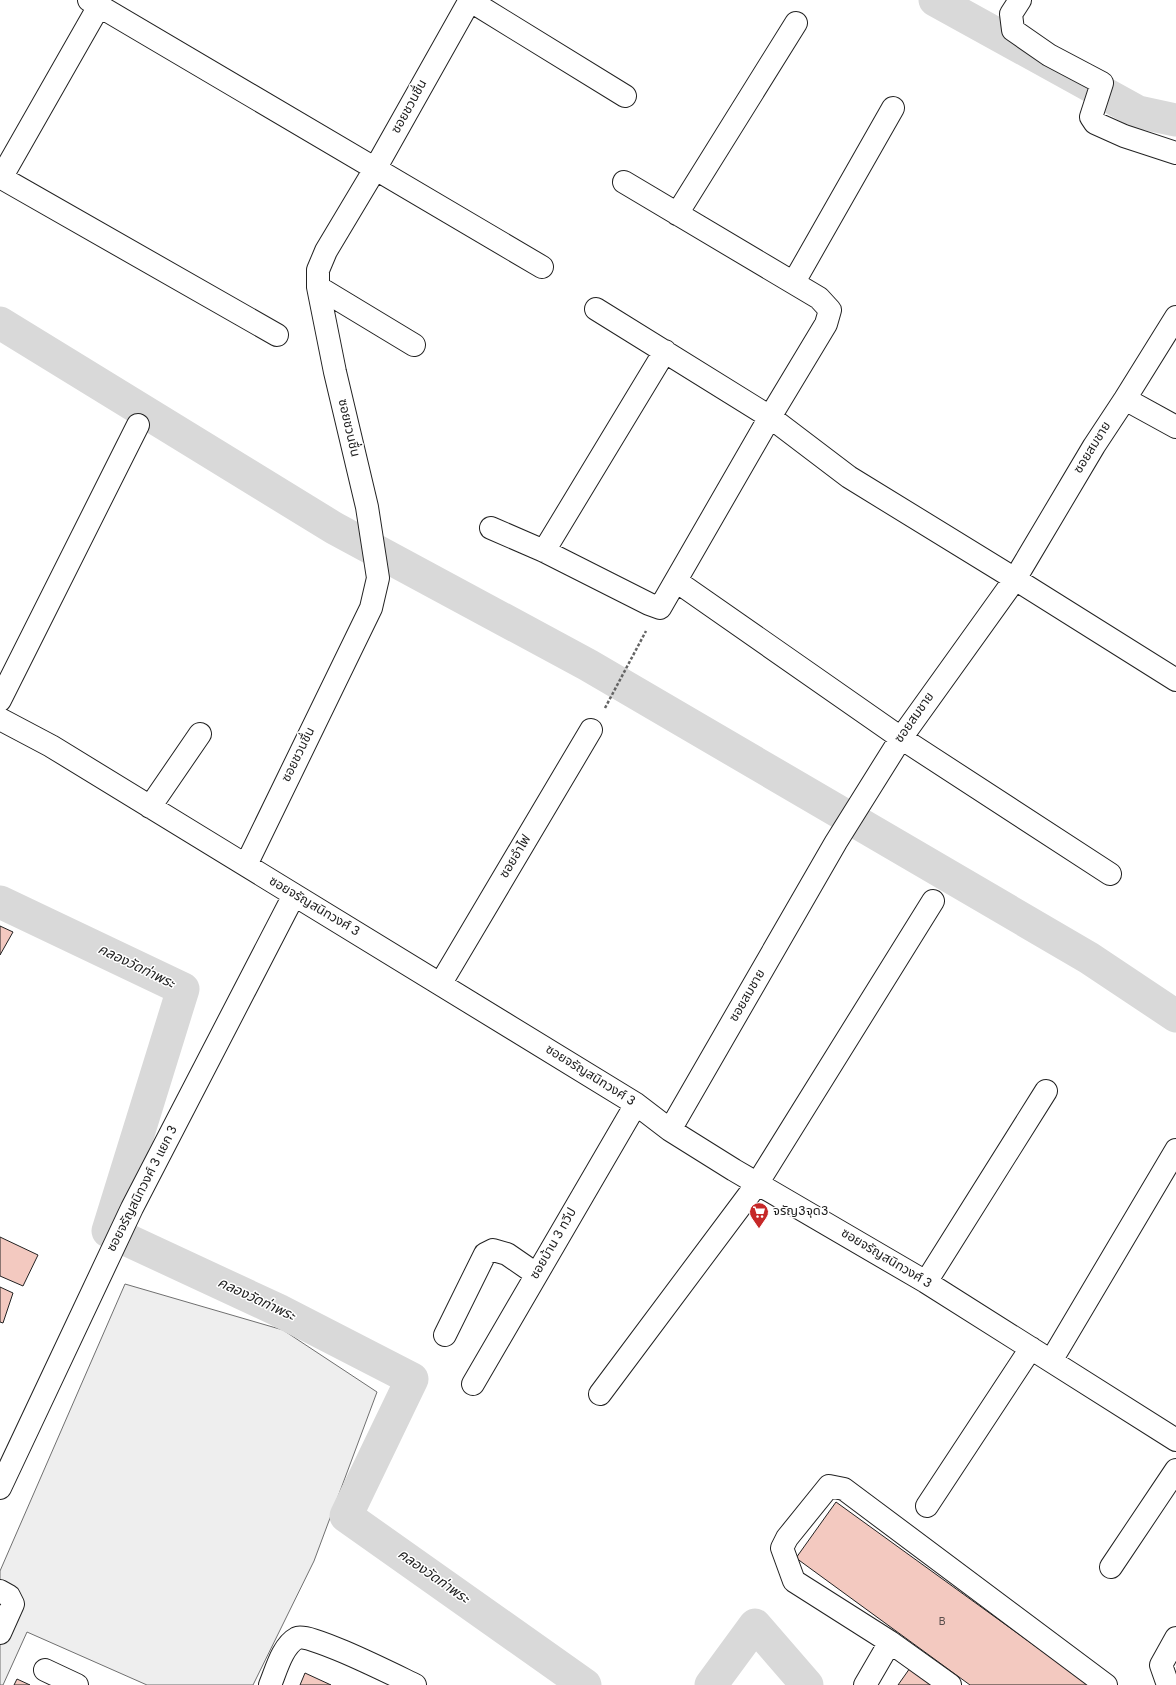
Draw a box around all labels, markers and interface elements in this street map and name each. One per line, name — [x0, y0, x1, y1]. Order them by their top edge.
street label: ซอยชวนชื่น — [386, 76, 431, 137]
street label: ซอยชวนชื่น — [334, 397, 365, 459]
street label: ซอยสมชาย — [1071, 419, 1115, 477]
street label: ซอยสมชาย — [892, 690, 938, 746]
street label: ซอยชวนชื่น — [276, 724, 319, 785]
street label: ซอยอำไฟ — [497, 832, 535, 882]
street label: ซอยจรัญสนิทวงศ์ 3 — [266, 874, 362, 940]
water label: คลองวัดท่าพระ — [95, 941, 178, 993]
street label: ซอยสมชาย — [727, 967, 769, 1025]
street label: ซอยจรัญสนิทวงศ์ 3 — [542, 1042, 638, 1110]
street label: ซอยจรัญสนิทวงศ์ 3 แยก 3 — [104, 1123, 182, 1255]
supermarket icon: จรัญ3จุด3 — [748, 1201, 770, 1229]
place label: จรัญ3จุด3 — [773, 1204, 829, 1220]
street label: ซอยบ้าน 3 ทวีป — [527, 1206, 581, 1282]
street label: ซอยจรัญสนิทวงศ์ 3 — [838, 1226, 934, 1292]
water label: คลองวัดท่าพระ — [215, 1275, 298, 1326]
water label: คลองวัดท่าพระ — [394, 1546, 473, 1609]
house number: B — [938, 1615, 946, 1629]

